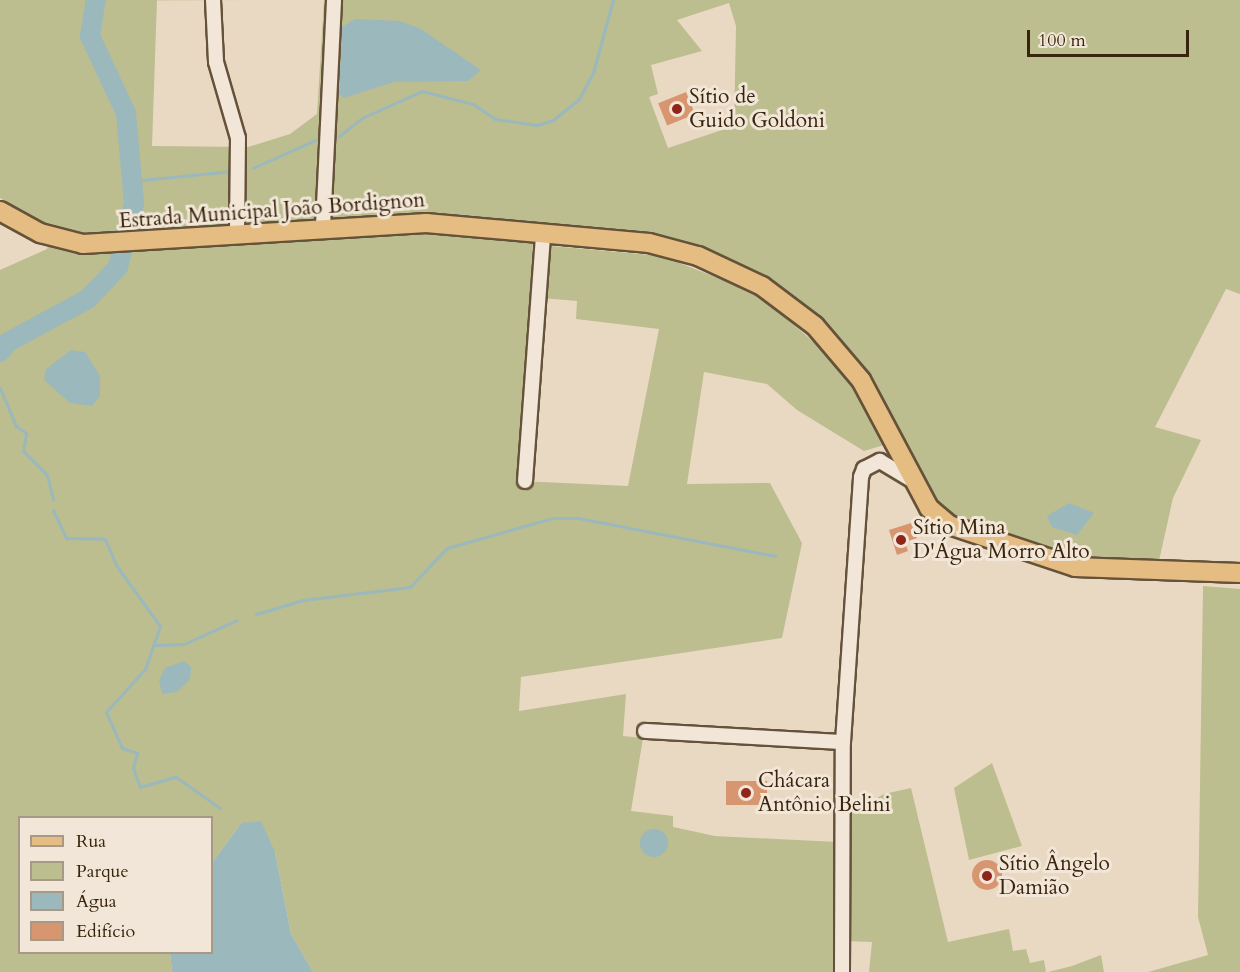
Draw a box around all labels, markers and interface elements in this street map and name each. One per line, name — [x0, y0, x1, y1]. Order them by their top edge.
scale bar — [1030, 18, 1192, 56]
text: 100 m — [1038, 28, 1086, 53]
place label: Sítio de Guido Goldoni — [689, 84, 825, 134]
marker: Sítio de Guido Goldoni — [670, 102, 684, 116]
street label: Estrada Municipal João Bordignon — [118, 188, 426, 234]
place label: Sítio Mina D'Água Morro Alto — [913, 515, 1089, 565]
marker: Sítio Mina D'Água Morro Alto — [894, 533, 908, 547]
place label: Chácara Antônio Belini — [758, 768, 891, 818]
marker: Chácara Antônio Belini — [739, 786, 753, 800]
legend — [18, 816, 213, 954]
text: Rua — [76, 829, 106, 854]
place label: Sítio Ângelo Damião — [999, 851, 1110, 901]
text: Parque — [76, 859, 129, 884]
marker: Sítio Ângelo Damião — [980, 869, 994, 883]
text: Água — [76, 889, 117, 914]
text: Edifício — [76, 919, 135, 944]

